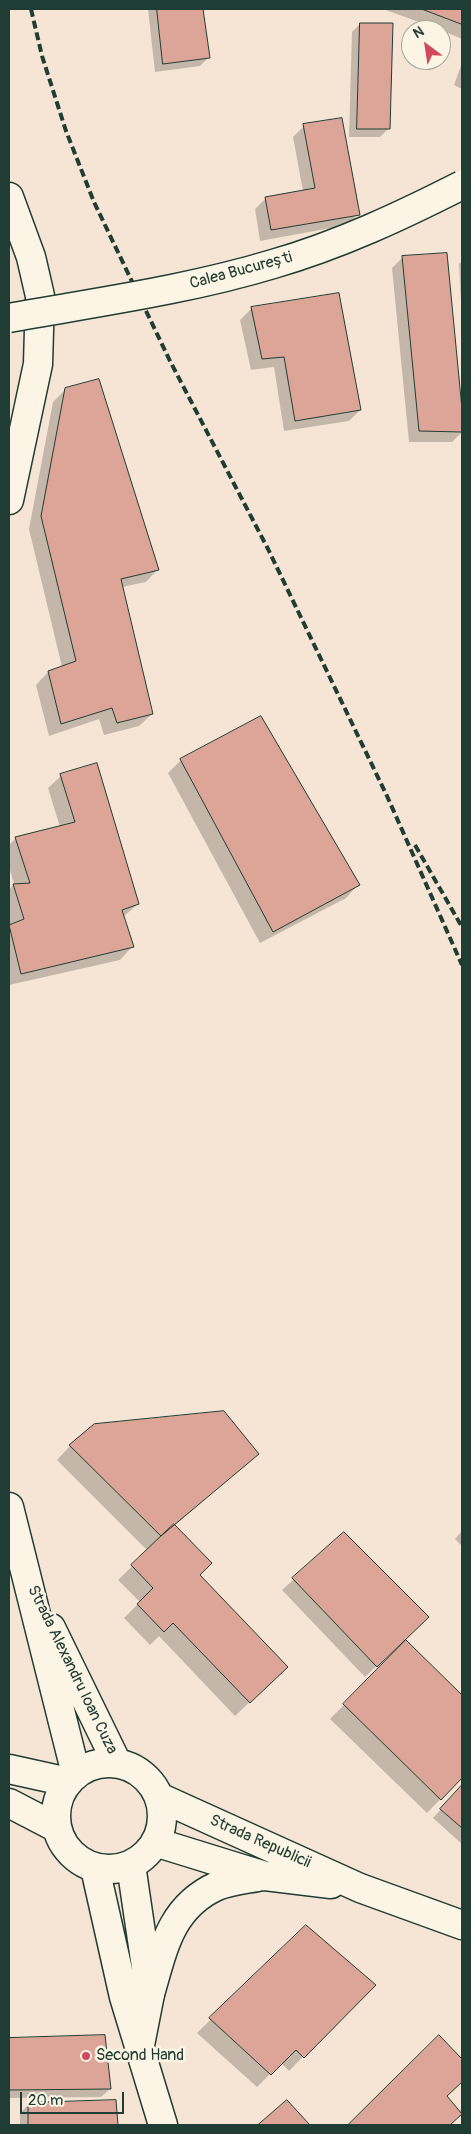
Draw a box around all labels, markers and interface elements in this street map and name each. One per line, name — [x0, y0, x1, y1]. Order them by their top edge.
north arrow — [401, 20, 451, 70]
text: N — [410, 23, 427, 42]
street label: Calea București — [188, 248, 294, 294]
street label: Strada Alexandru Ioan Cuza — [23, 1583, 121, 1757]
street label: Strada Republicii — [206, 1811, 314, 1873]
place label: Second Hand — [96, 2046, 184, 2066]
marker: Second Hand — [80, 2050, 92, 2062]
scale bar — [22, 2082, 126, 2114]
text: 20 m — [28, 2091, 63, 2110]

